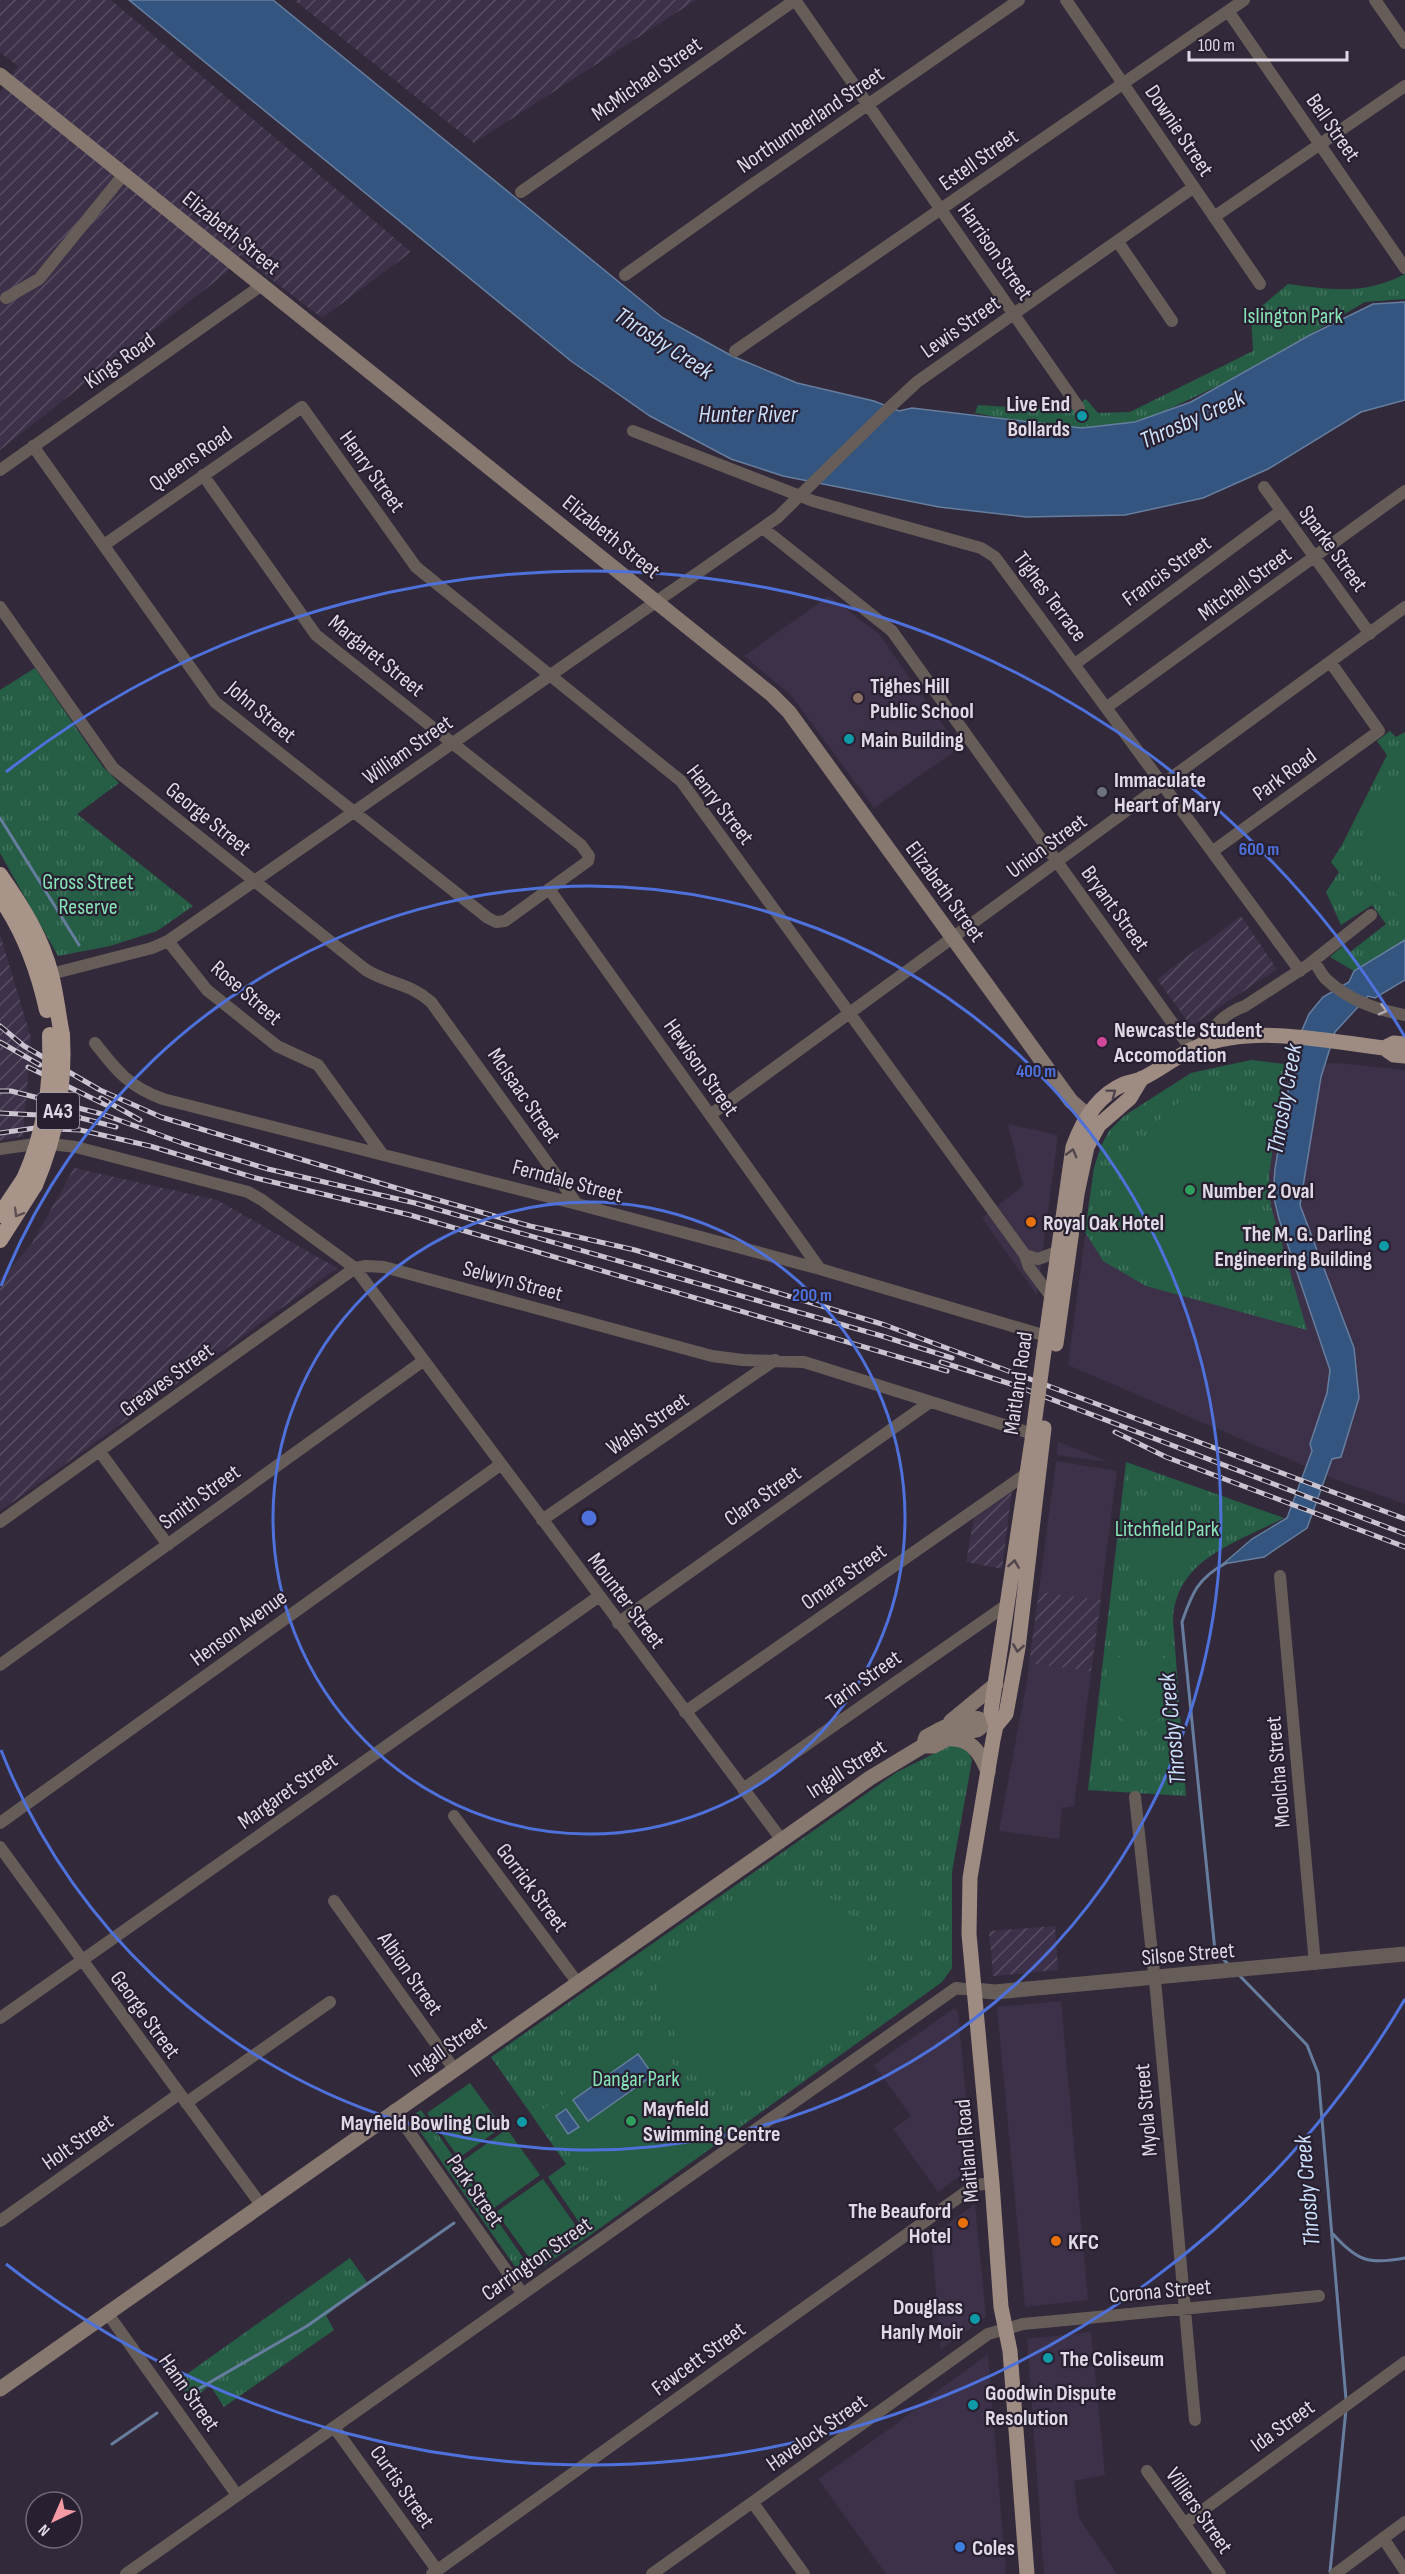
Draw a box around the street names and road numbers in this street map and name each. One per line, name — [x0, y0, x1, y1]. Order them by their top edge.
street label: McMichael Street — [586, 31, 707, 127]
street label: Northumberland Street — [732, 61, 890, 179]
street label: Downie Street — [1138, 80, 1219, 182]
street label: Bell Street — [1300, 89, 1366, 167]
street label: Estell Street — [934, 123, 1024, 197]
street label: Elizabeth Street — [177, 186, 286, 281]
street label: Harrison Street — [951, 198, 1038, 306]
street label: Lewis Street — [916, 290, 1006, 364]
street label: Kings Road — [79, 327, 161, 395]
street label: Queens Road — [144, 421, 238, 498]
street label: Henry Street — [333, 426, 411, 518]
street label: Elizabeth Street — [557, 490, 666, 585]
street label: Sparke Street — [1292, 500, 1373, 598]
street label: Francis Street — [1117, 530, 1217, 612]
street label: Mitchell Street — [1193, 541, 1297, 627]
street label: Tighes Terrace — [1007, 546, 1093, 647]
street label: Margaret Street — [323, 609, 430, 703]
street label: John Street — [220, 675, 301, 749]
street label: William Street — [358, 709, 458, 791]
street label: Park Road — [1248, 743, 1322, 807]
street label: Henry Street — [680, 759, 760, 851]
street label: George Street — [160, 777, 256, 862]
street label: Union Street — [1001, 808, 1093, 884]
street label: Elizabeth Street — [899, 836, 991, 948]
street label: Bryant Street — [1075, 861, 1155, 957]
street label: Rose Street — [205, 955, 287, 1032]
street label: Hewison Street — [657, 1014, 744, 1122]
street label: McIsaac Street — [481, 1043, 566, 1149]
road number: A43 — [37, 1093, 79, 1129]
street label: Ferndale Street — [509, 1154, 626, 1209]
street label: Selwyn Street — [460, 1255, 566, 1308]
street label: Maitland Road — [998, 1330, 1039, 1436]
street label: Greaves Street — [115, 1337, 219, 1423]
street label: Walsh Street — [602, 1387, 694, 1462]
street label: Smith Street — [154, 1459, 246, 1536]
street label: Clara Street — [719, 1460, 807, 1532]
street label: Omara Street — [796, 1538, 892, 1616]
street label: Mounter Street — [581, 1548, 671, 1654]
street label: Henson Avenue — [185, 1584, 293, 1672]
street label: Tarin Street — [821, 1644, 907, 1716]
street label: Moolcha Street — [1260, 1715, 1297, 1829]
street label: Ingall Street — [802, 1734, 892, 1805]
street label: Margaret Street — [233, 1747, 343, 1835]
street label: Gorrick Street — [490, 1838, 574, 1938]
street label: Albion Street — [371, 1926, 448, 2021]
street label: Silsoe Street — [1140, 1937, 1236, 1972]
street label: George Street — [104, 1966, 186, 2064]
street label: Ingall Street — [404, 2011, 492, 2084]
street label: Myola Street — [1129, 2062, 1164, 2157]
street label: Maitland Road — [950, 2098, 985, 2204]
street label: Holt Street — [37, 2108, 119, 2177]
street label: Park Street — [440, 2149, 510, 2232]
street label: Carrington Street — [476, 2211, 598, 2307]
street label: Corona Street — [1108, 2274, 1213, 2309]
street label: Fawcett Street — [647, 2316, 751, 2402]
street label: Hann Street — [152, 2349, 225, 2437]
street label: Havelock Street — [761, 2388, 873, 2478]
street label: Ida Street — [1246, 2394, 1320, 2458]
street label: Curtis Street — [363, 2440, 440, 2534]
street label: Villiers Street — [1159, 2462, 1238, 2560]

